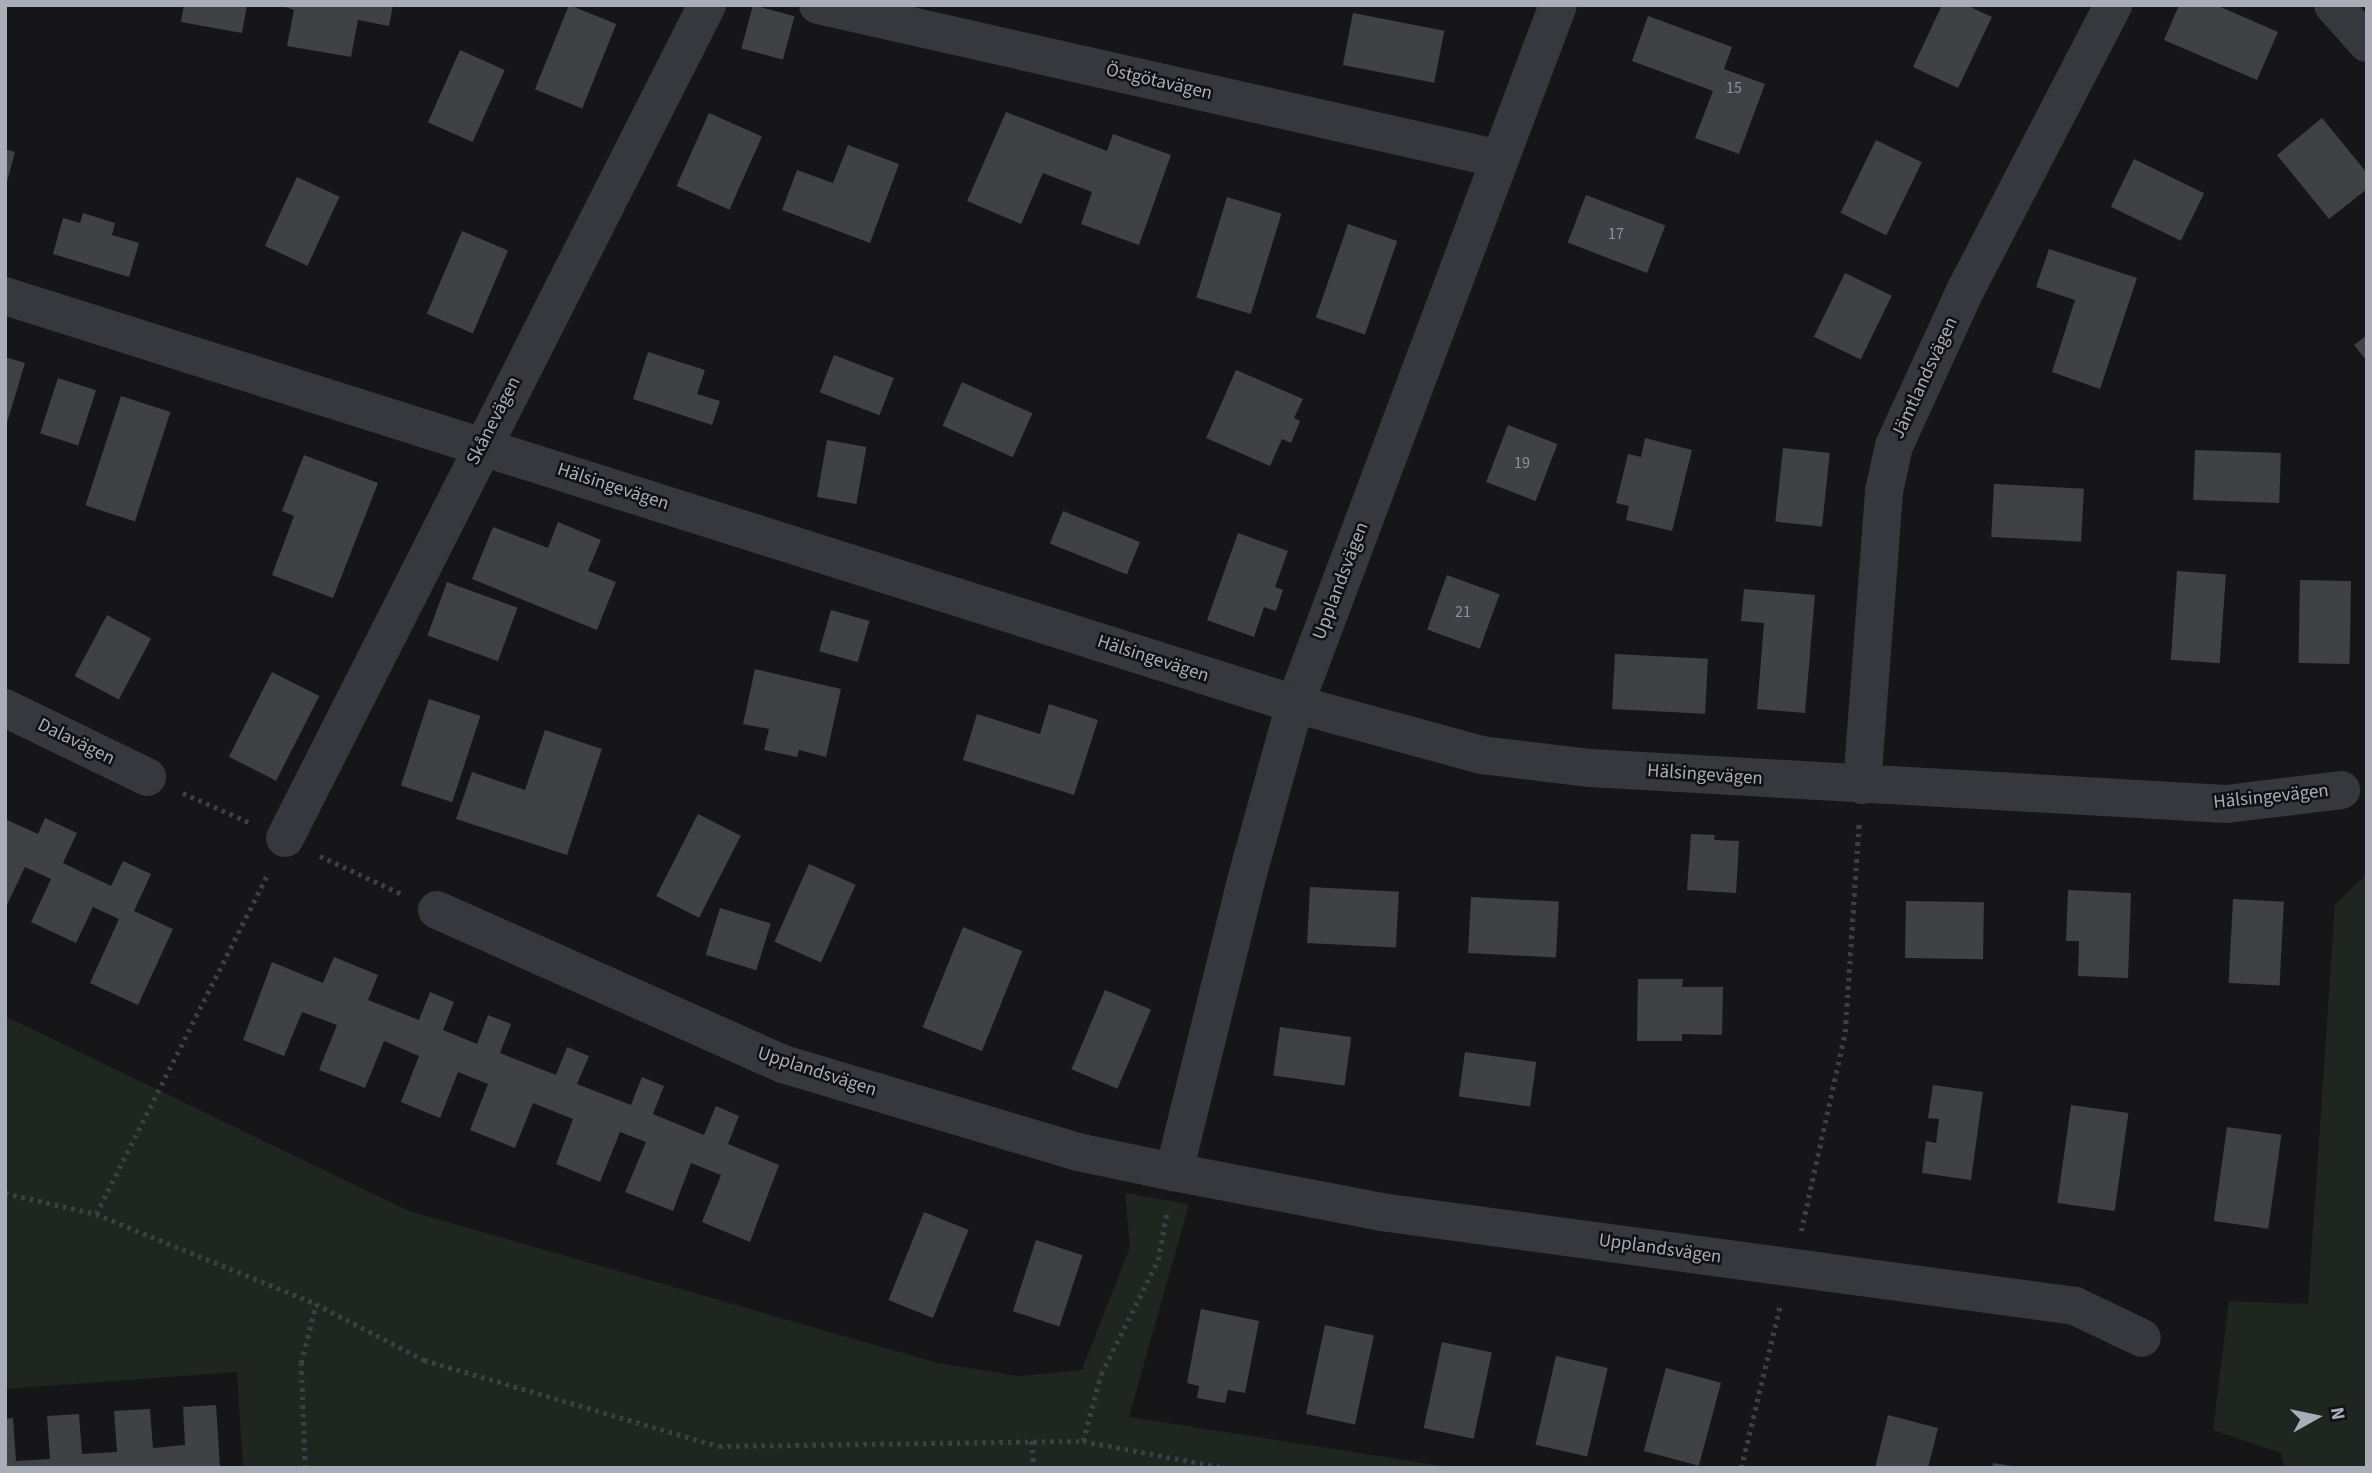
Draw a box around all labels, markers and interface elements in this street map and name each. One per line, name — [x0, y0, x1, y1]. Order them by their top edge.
street label: Östgötavägen — [1104, 59, 1214, 105]
house number: 15 — [1726, 78, 1742, 98]
house number: 17 — [1608, 224, 1624, 244]
street label: Jämtlandsvägen — [1887, 314, 1963, 442]
street label: Skånevägen — [462, 373, 526, 469]
house number: 19 — [1514, 453, 1530, 473]
street label: Hälsingevägen — [554, 458, 672, 516]
street label: Upplandsvägen — [1308, 519, 1374, 643]
house number: 21 — [1455, 602, 1471, 622]
street label: Hälsingevägen — [1094, 630, 1212, 688]
street label: Dalavägen — [34, 714, 118, 770]
street label: Hälsingevägen — [1646, 760, 1764, 790]
street label: Hälsingevägen — [2212, 780, 2330, 814]
street label: Upplandsvägen — [755, 1042, 879, 1102]
street label: Upplandsvägen — [1597, 1229, 1723, 1269]
north arrow — [2281, 1382, 2351, 1452]
text: N — [2323, 1405, 2352, 1422]

